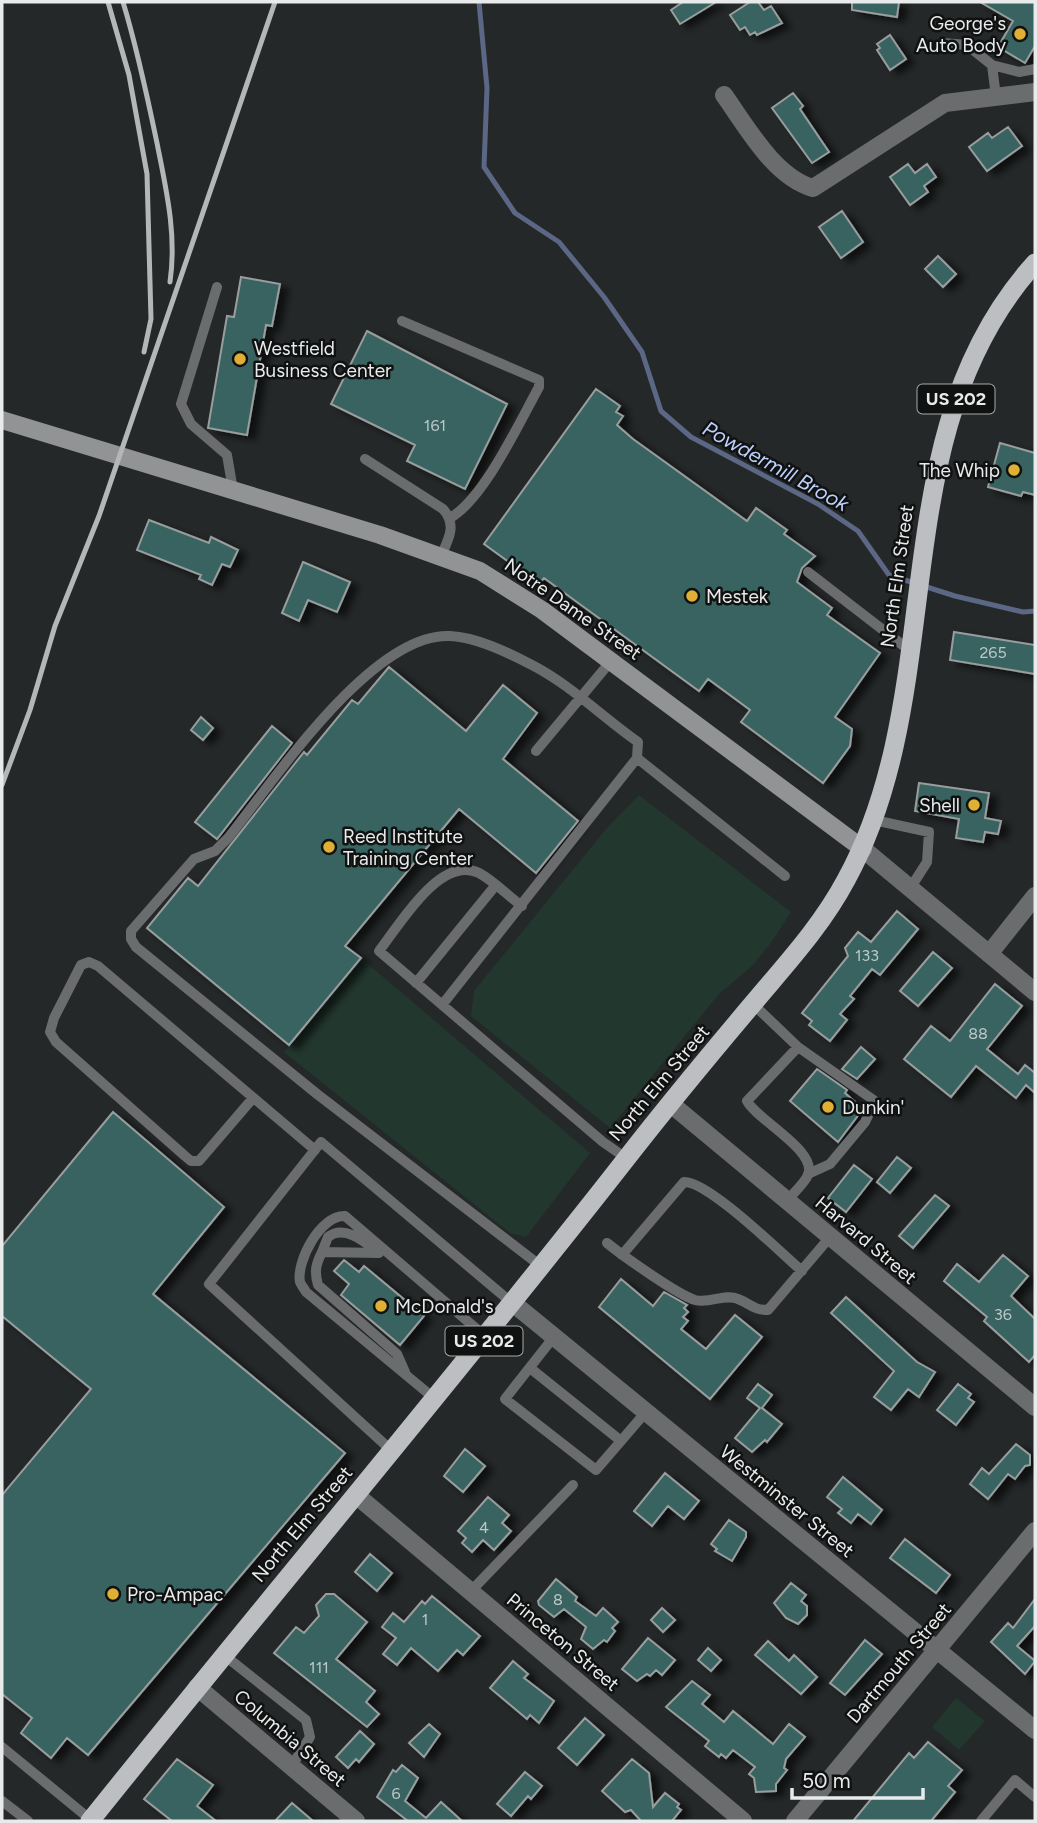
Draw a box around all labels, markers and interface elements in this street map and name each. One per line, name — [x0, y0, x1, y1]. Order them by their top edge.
place label: George's Auto Body — [916, 12, 1006, 57]
marker: George's Auto Body — [1012, 26, 1028, 42]
place label: Westfield Business Center — [254, 337, 392, 382]
marker: Westfield Business Center — [232, 351, 248, 367]
road number: US 202 — [918, 384, 995, 414]
house number: 161 — [424, 416, 446, 435]
water label: Powdermill Brook — [699, 416, 854, 517]
place label: The Whip — [919, 459, 1000, 482]
marker: The Whip — [1006, 462, 1022, 478]
street label: North Elm Street — [876, 503, 918, 649]
street label: Notre Dame Street — [500, 553, 646, 665]
place label: Mestek — [706, 585, 769, 608]
marker: Mestek — [684, 588, 700, 604]
house number: 265 — [979, 643, 1007, 662]
place label: Shell — [919, 794, 960, 817]
marker: Shell — [966, 797, 982, 813]
place label: Reed Institute Training Center — [343, 825, 474, 870]
marker: Reed Institute Training Center — [321, 839, 337, 855]
house number: 133 — [855, 946, 879, 965]
street label: North Elm Street — [604, 1020, 714, 1146]
house number: 88 — [968, 1024, 988, 1043]
place label: Dunkin' — [842, 1096, 904, 1119]
marker: Dunkin' — [820, 1099, 836, 1115]
street label: Harvard Street — [811, 1191, 921, 1289]
place label: McDonald's — [395, 1295, 494, 1318]
marker: McDonald's — [373, 1298, 389, 1314]
house number: 36 — [994, 1305, 1012, 1324]
road number: US 202 — [446, 1326, 522, 1356]
street label: Westminster Street — [715, 1440, 859, 1562]
street label: North Elm Street — [247, 1461, 357, 1587]
house number: 4 — [479, 1518, 489, 1537]
place label: Pro-Ampac — [127, 1583, 224, 1606]
marker: Pro-Ampac — [105, 1586, 121, 1602]
street label: Princeton Street — [502, 1588, 624, 1696]
house number: 8 — [553, 1590, 563, 1609]
street label: Dartmouth Street — [842, 1598, 956, 1728]
house number: 1 — [422, 1610, 428, 1629]
house number: 111 — [309, 1658, 329, 1677]
street label: Columbia Street — [229, 1685, 351, 1791]
scale bar — [792, 1756, 923, 1800]
text: 50 m — [802, 1768, 851, 1793]
house number: 6 — [391, 1784, 401, 1803]

